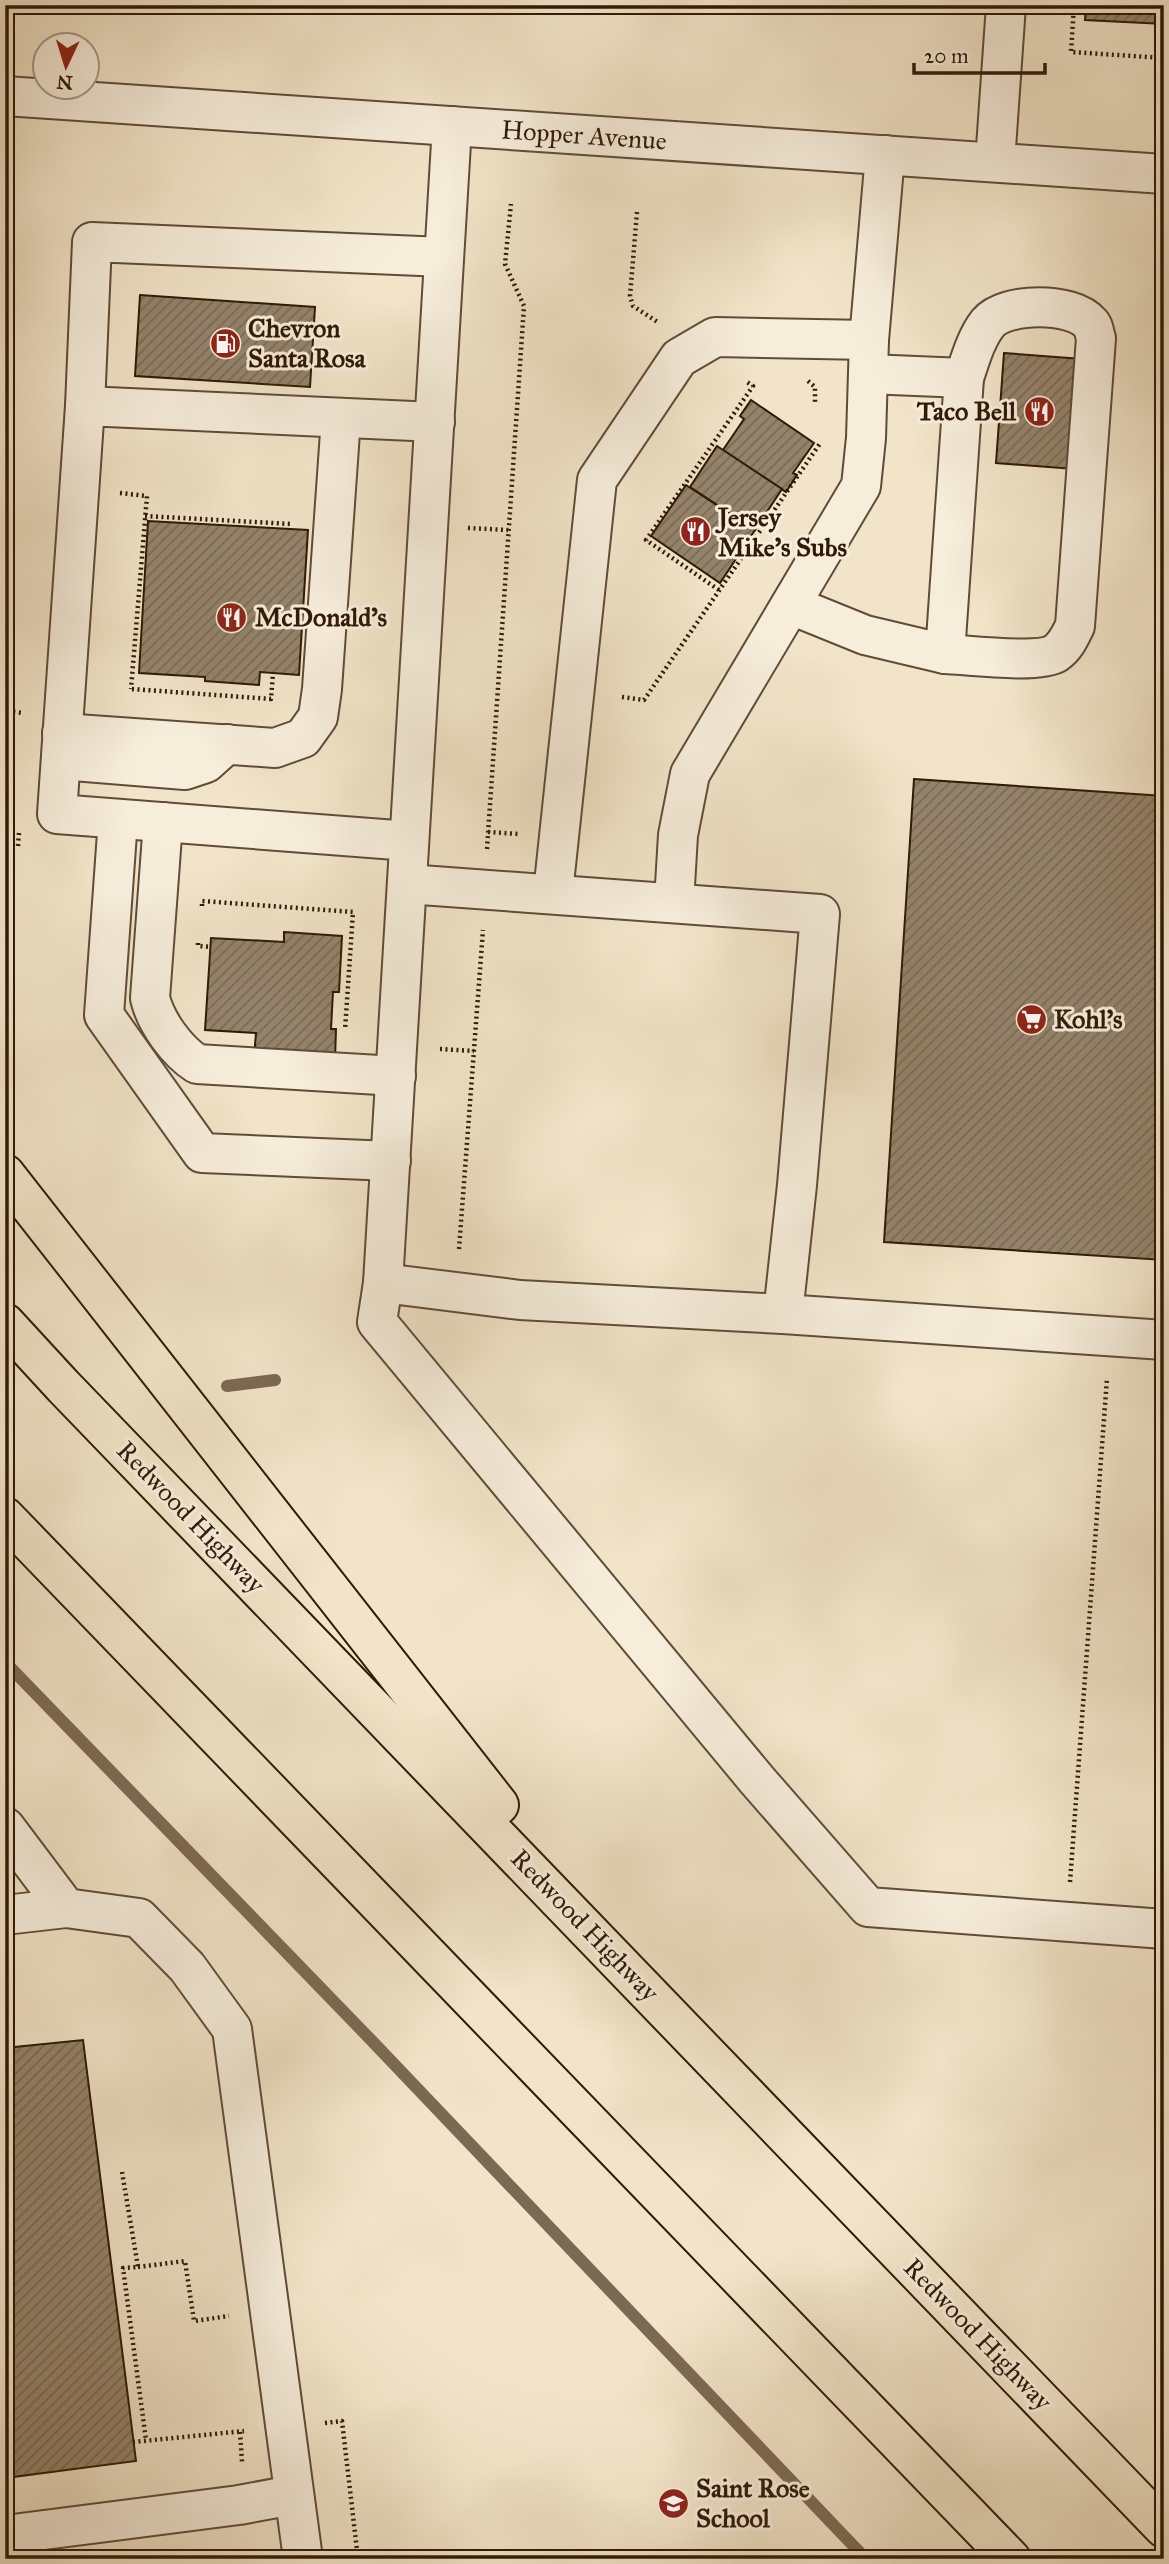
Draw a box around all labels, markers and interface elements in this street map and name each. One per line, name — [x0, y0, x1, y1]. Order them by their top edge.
north arrow — [32, 32, 102, 102]
scale bar — [914, 32, 1045, 76]
text: 20 m — [924, 43, 969, 69]
text: N — [56, 70, 74, 94]
street label: Hopper Avenue — [500, 113, 668, 157]
place label: Chevron Santa Rosa — [248, 312, 367, 374]
fuel station icon: Chevron Santa Rosa — [208, 326, 242, 360]
restaurant icon: Taco Bell — [1022, 394, 1056, 428]
place label: Taco Bell — [916, 395, 1017, 427]
place label: Jersey Mike's Subs — [715, 501, 847, 563]
restaurant icon: Jersey Mike's Subs — [678, 515, 712, 549]
restaurant icon: McDonald's — [215, 600, 249, 634]
place label: McDonald's — [255, 601, 388, 633]
supermarket icon: Kohl's — [1014, 1002, 1048, 1036]
place label: Kohl's — [1054, 1003, 1123, 1035]
street label: Redwood Highway — [110, 1434, 272, 1601]
street label: Redwood Highway — [504, 1842, 666, 2009]
street label: Redwood Highway — [897, 2251, 1059, 2418]
place label: Saint Rose School — [696, 2472, 810, 2534]
school or university icon: Saint Rose School — [656, 2486, 690, 2520]

